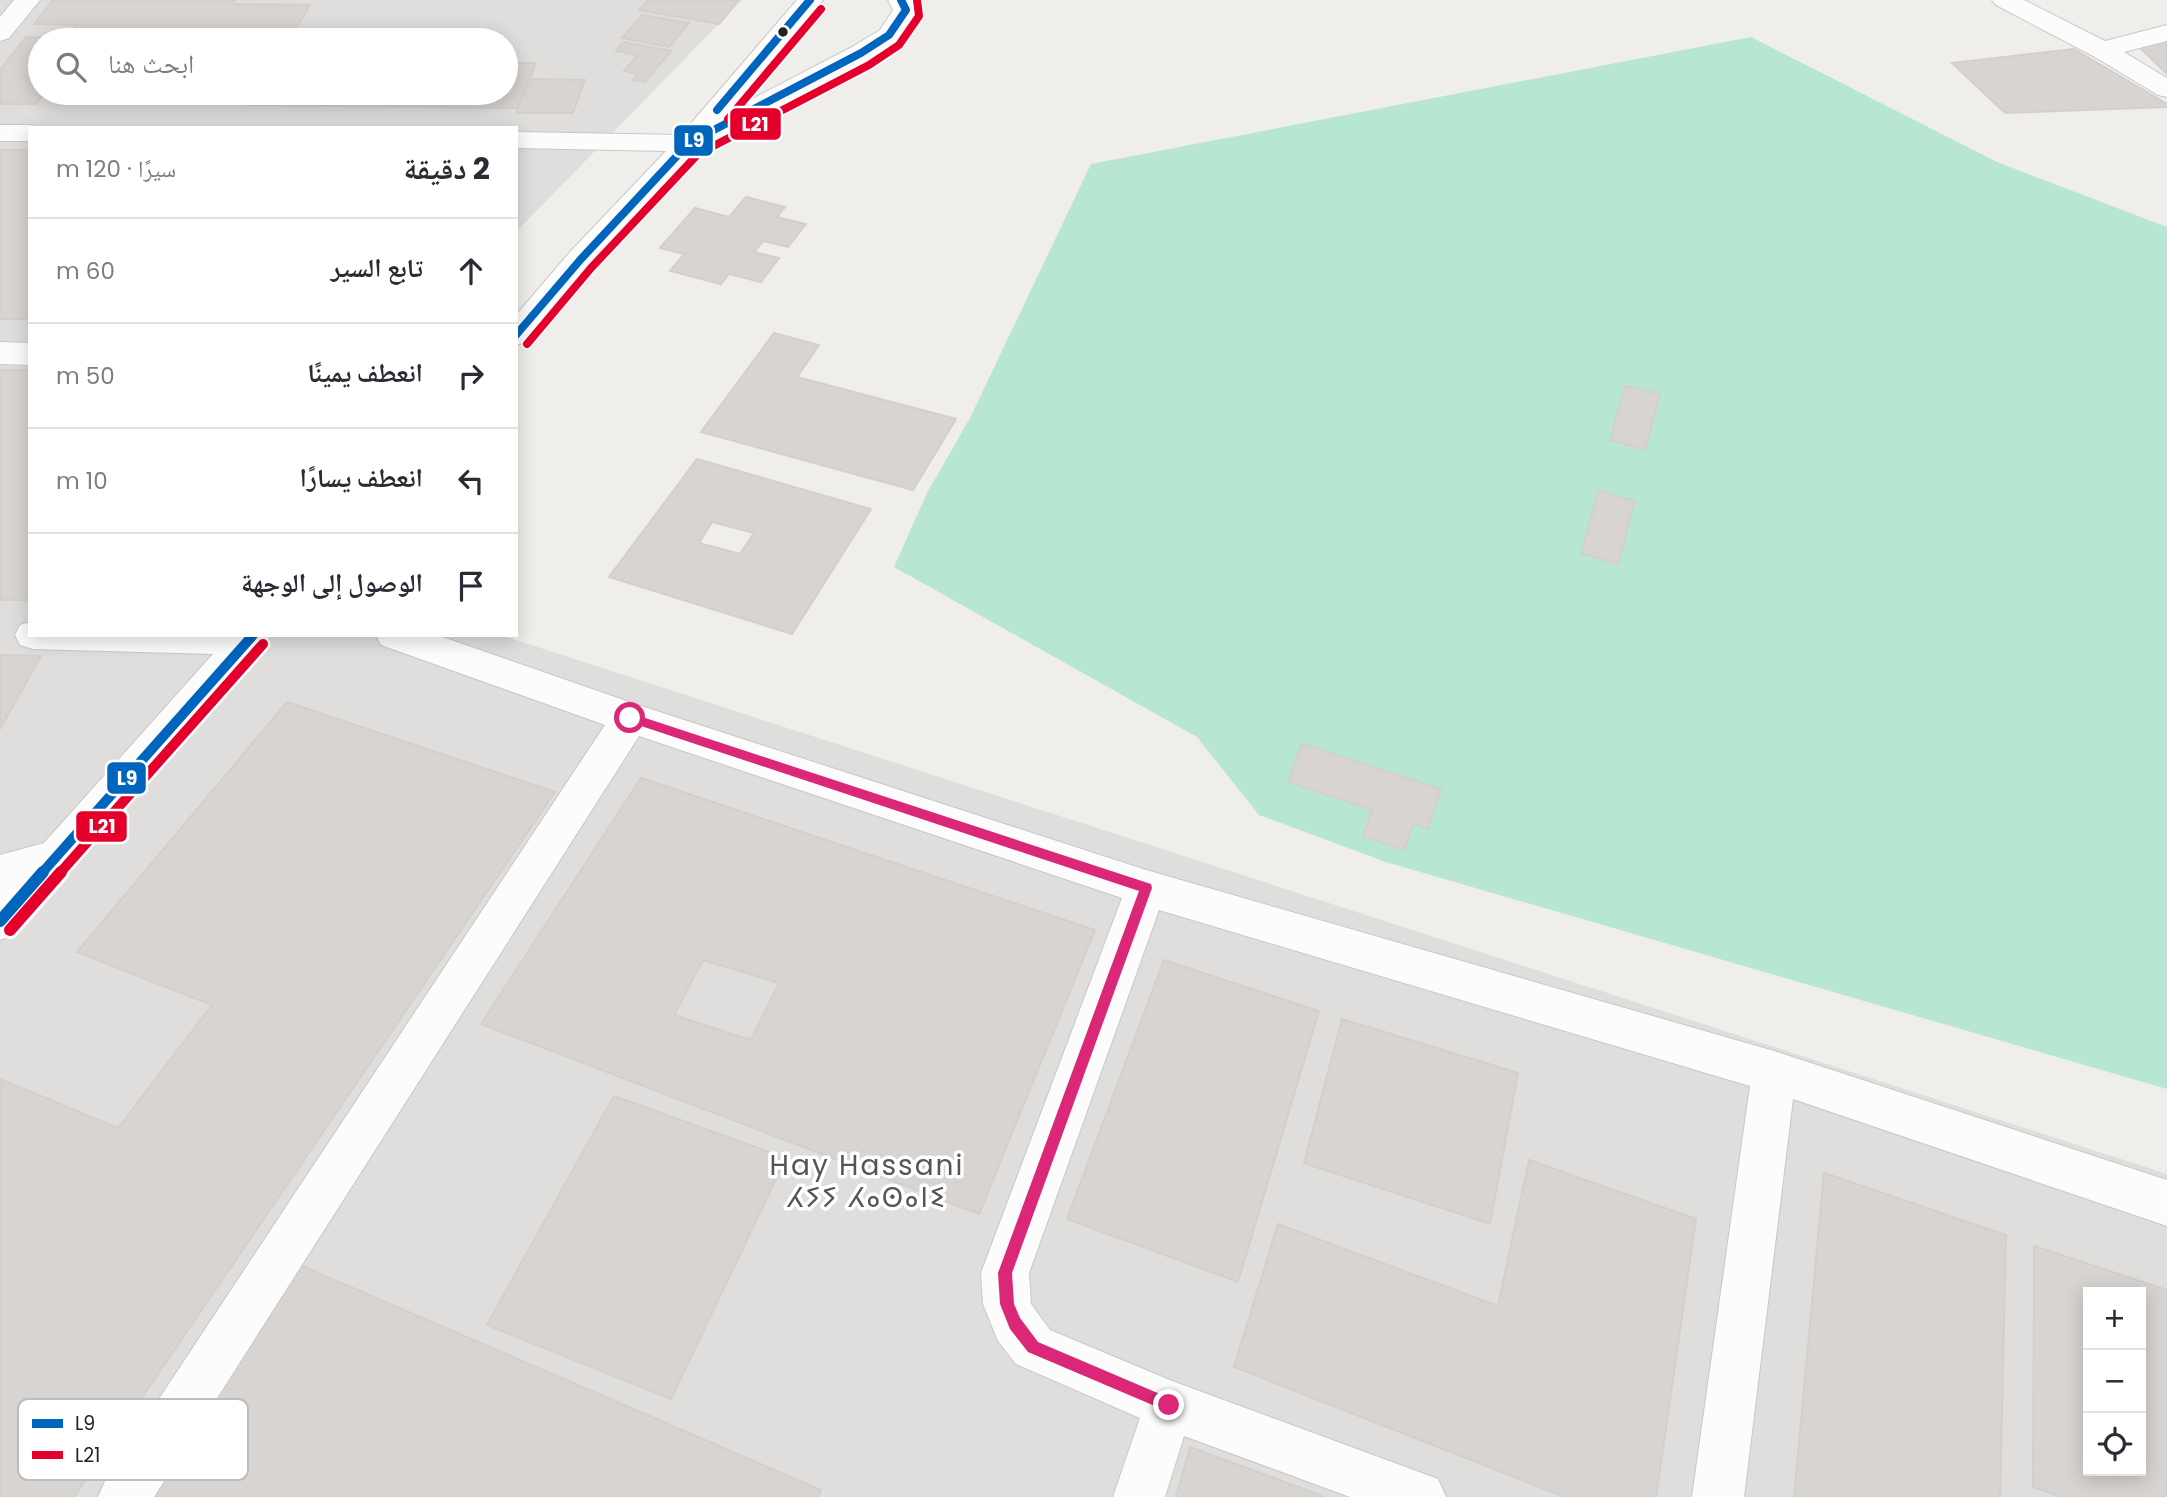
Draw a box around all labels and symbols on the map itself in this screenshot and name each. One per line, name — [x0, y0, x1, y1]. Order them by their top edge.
unlabelled marker — [776, 25, 790, 39]
line badge: L21 — [729, 107, 782, 141]
text: L21 — [741, 111, 769, 138]
line badge: L9 — [673, 124, 714, 157]
text: L9 — [684, 127, 704, 154]
route start — [614, 702, 645, 733]
line badge: L9 — [106, 761, 147, 795]
text: L9 — [117, 765, 137, 792]
line badge: L21 — [75, 810, 128, 843]
text: L21 — [88, 813, 116, 840]
district label: Hay Hassani ⵃⵢⵢ ⵃⴰⵙⴰⵏⵉ — [770, 1146, 964, 1217]
route end — [1153, 1389, 1184, 1420]
legend — [18, 1399, 248, 1480]
text: L9 — [75, 1410, 95, 1437]
text: L21 — [75, 1442, 100, 1469]

